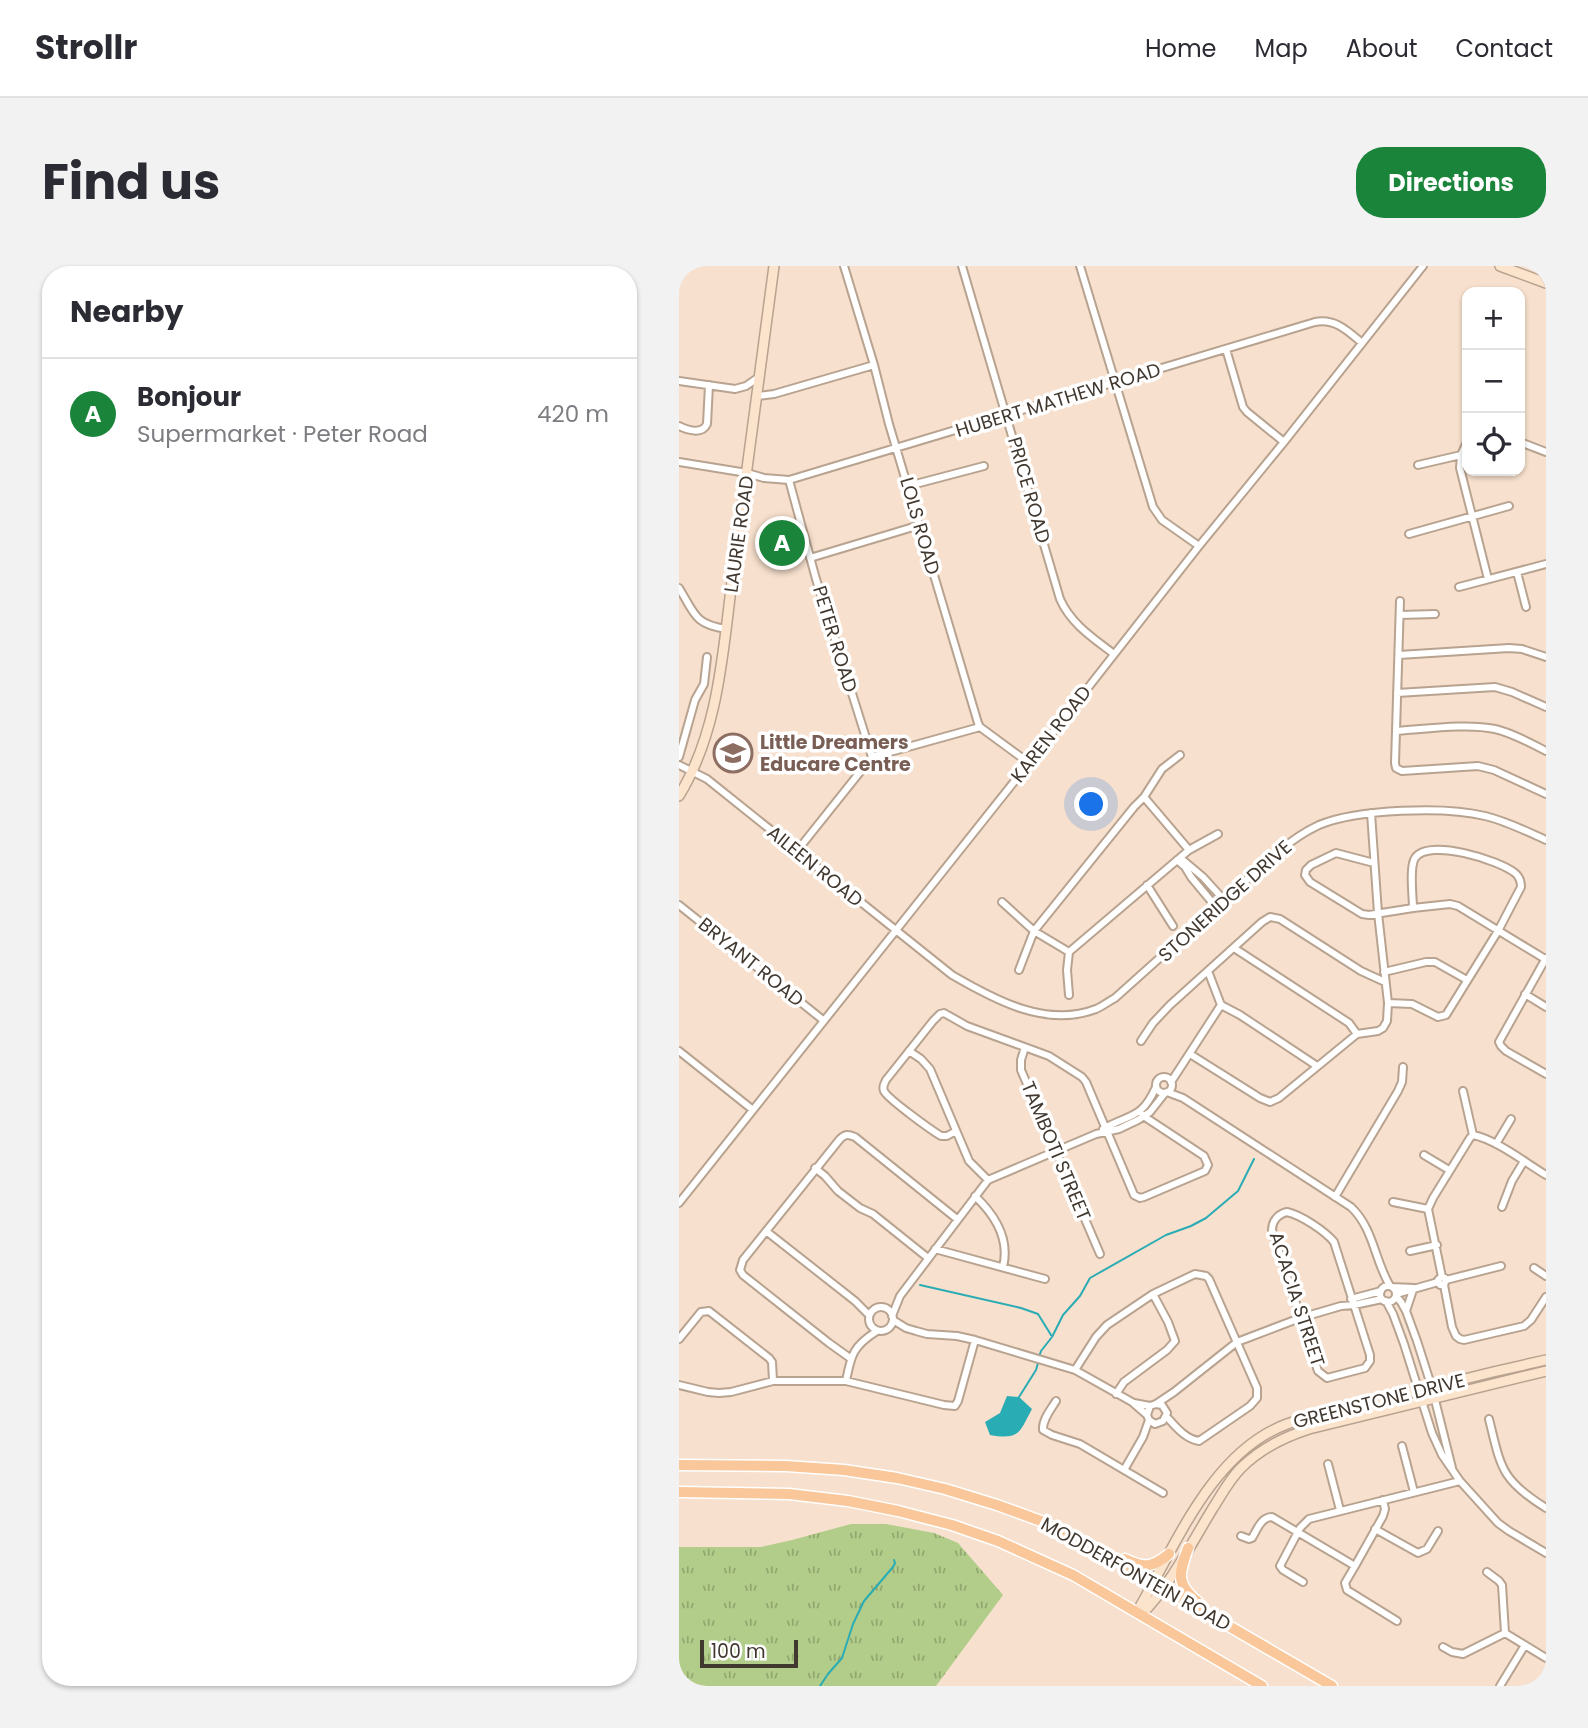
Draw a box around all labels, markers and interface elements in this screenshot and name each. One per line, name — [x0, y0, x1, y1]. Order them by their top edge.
text: Strollr — [35, 24, 137, 71]
text: Home — [1145, 32, 1217, 65]
text: Map — [1255, 32, 1308, 65]
text: About — [1346, 32, 1417, 65]
text: Contact — [1455, 32, 1553, 65]
button: Directions — [1356, 147, 1546, 218]
text: Find us — [42, 148, 220, 216]
map controls — [1462, 287, 1525, 476]
button: + — [1462, 287, 1525, 350]
text: Nearby — [70, 290, 184, 333]
button: − — [1462, 350, 1525, 413]
street label: HUBERT MATHEW ROAD — [952, 356, 1164, 444]
text: Bonjour — [137, 379, 241, 415]
text: A — [85, 398, 101, 430]
text: 420 m — [537, 398, 609, 430]
button: locate — [1462, 413, 1525, 476]
text: Supermarket · Peter Road — [137, 418, 428, 450]
street label: PRICE ROAD — [1001, 434, 1057, 546]
street label: LAURIE ROAD — [717, 474, 761, 594]
street label: LOLS ROAD — [893, 474, 947, 578]
pin: A — [759, 517, 805, 569]
street label: PETER ROAD — [806, 582, 864, 696]
street label: KAREN ROAD — [1004, 680, 1098, 788]
place label: Little Dreamers Educare Centre — [760, 729, 911, 778]
school or university icon: Little Dreamers Educare Centre — [712, 732, 754, 774]
your location — [1074, 787, 1108, 821]
street label: AILEEN ROAD — [761, 819, 869, 913]
street label: STONERIDGE DRIVE — [1152, 834, 1298, 968]
street label: BRYANT ROAD — [693, 911, 809, 1013]
street label: TAMBOTI STREET — [1015, 1077, 1097, 1225]
street label: ACACIA STREET — [1262, 1228, 1332, 1370]
street label: GREENSTONE DRIVE — [1290, 1367, 1468, 1435]
street label: MODDERFONTEIN ROAD — [1036, 1511, 1236, 1637]
scale bar — [700, 1637, 798, 1669]
text: 100 m — [711, 1638, 766, 1665]

